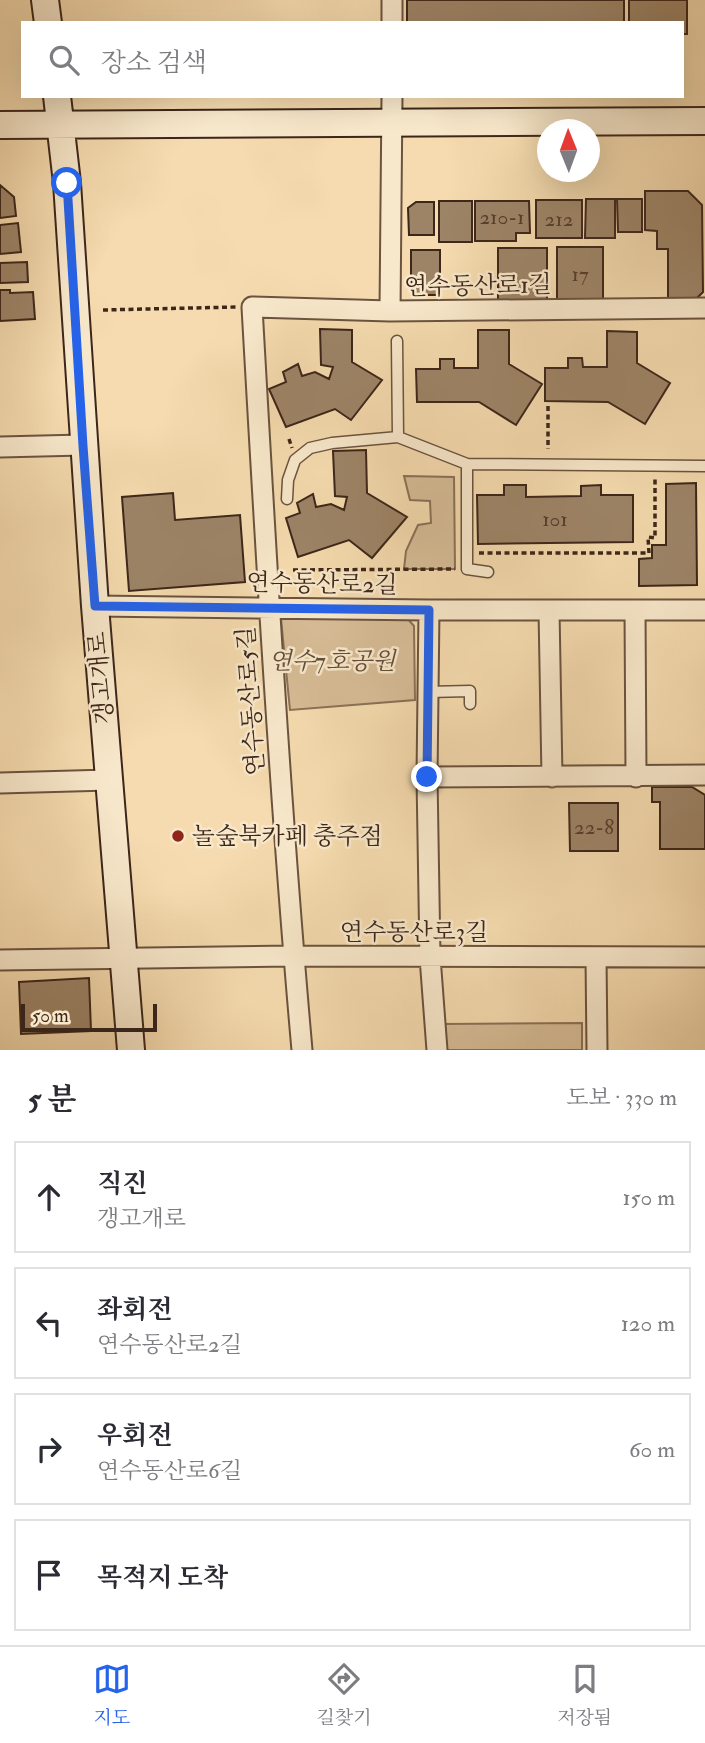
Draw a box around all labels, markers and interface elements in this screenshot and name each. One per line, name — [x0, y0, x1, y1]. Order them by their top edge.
search box — [21, 21, 684, 98]
icon: search — [45, 41, 83, 79]
text: 장소 검색 — [101, 47, 207, 79]
north arrow — [537, 119, 600, 182]
route start — [51, 167, 82, 198]
house number: 210-1 — [479, 204, 525, 231]
house number: 212 — [545, 206, 573, 233]
house number: 17 — [571, 261, 589, 288]
street label: 연수동산로1길 — [404, 269, 552, 303]
house number: 101 — [542, 506, 568, 533]
street label: 연수동산로2길 — [246, 567, 398, 601]
street label: 연수동산로5길 — [230, 625, 272, 777]
street label: 갱고개로 — [82, 630, 120, 726]
park label: 연수7호공원 — [269, 646, 397, 677]
route end — [411, 761, 442, 792]
house number: 22-8 — [574, 814, 614, 841]
place label: 놀숲북카페 충주점 — [192, 821, 383, 852]
marker: 놀숲북카페 충주점 — [170, 828, 186, 844]
street label: 연수동산로3길 — [340, 917, 488, 948]
scale bar — [21, 1001, 158, 1033]
text: 50 m — [32, 1004, 69, 1028]
text: 5 분 — [28, 1081, 76, 1118]
text: 도보 · 330 m — [566, 1083, 677, 1112]
text: 직진 — [97, 1168, 147, 1200]
icon: ahead — [30, 1178, 68, 1216]
text: 150 m — [622, 1183, 675, 1212]
text: 갱고개로 — [97, 1204, 186, 1233]
text: 좌회전 — [97, 1294, 172, 1326]
icon: left — [30, 1304, 68, 1342]
text: 120 m — [621, 1309, 675, 1338]
text: 연수동산로2길 — [97, 1330, 242, 1359]
text: 우회전 — [97, 1420, 172, 1452]
icon: right — [30, 1430, 68, 1468]
text: 60 m — [629, 1435, 675, 1464]
text: 연수동산로6길 — [97, 1456, 242, 1485]
icon: arrive — [30, 1556, 68, 1594]
text: 목적지 도착 — [97, 1562, 228, 1594]
tab: 지도 — [93, 1660, 131, 1730]
tab: 길찾기 — [316, 1660, 372, 1730]
tab: 저장됨 — [557, 1660, 612, 1730]

